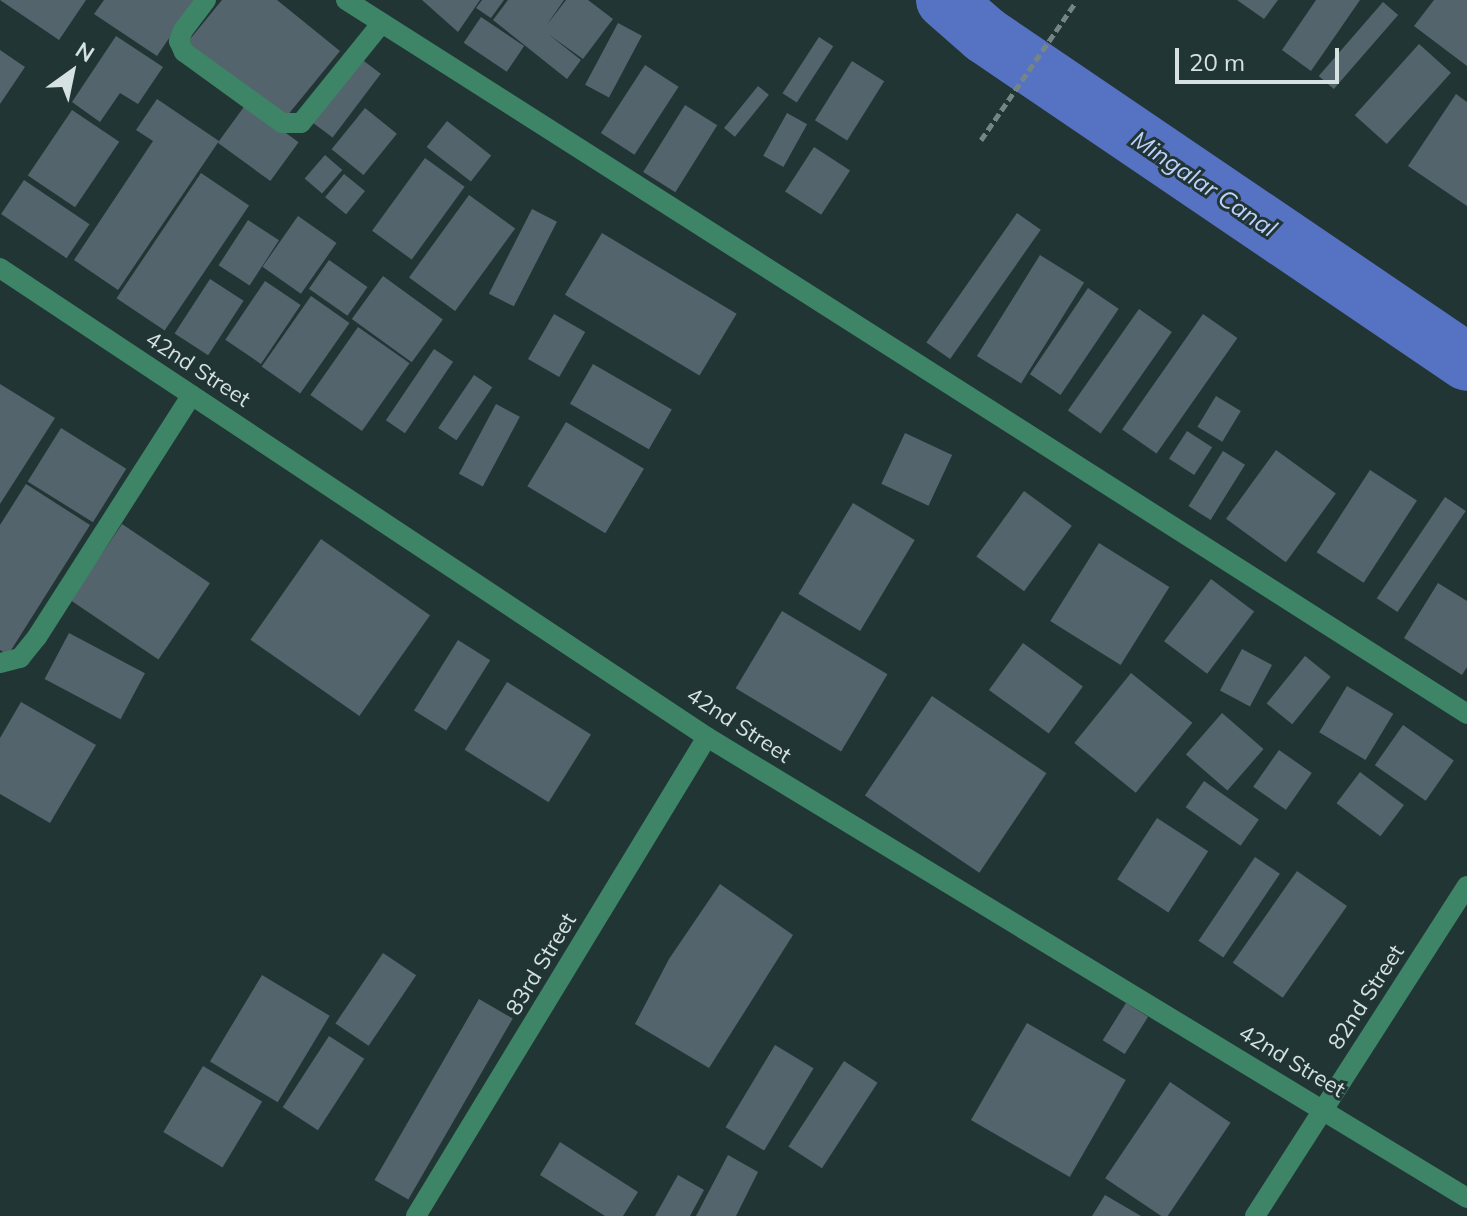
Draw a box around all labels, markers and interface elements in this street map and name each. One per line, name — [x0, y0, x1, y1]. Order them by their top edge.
north arrow — [32, 32, 112, 112]
scale bar — [1179, 32, 1343, 82]
text: N — [70, 36, 100, 68]
text: 20 m — [1189, 47, 1245, 77]
water label: Mingalar Canal — [1126, 125, 1282, 243]
street label: 42nd Street — [141, 326, 255, 412]
street label: 42nd Street — [682, 682, 796, 768]
street label: 83rd Street — [500, 908, 582, 1020]
street label: 82nd Street — [1323, 940, 1409, 1054]
street label: 42nd Street — [1234, 1019, 1350, 1103]

